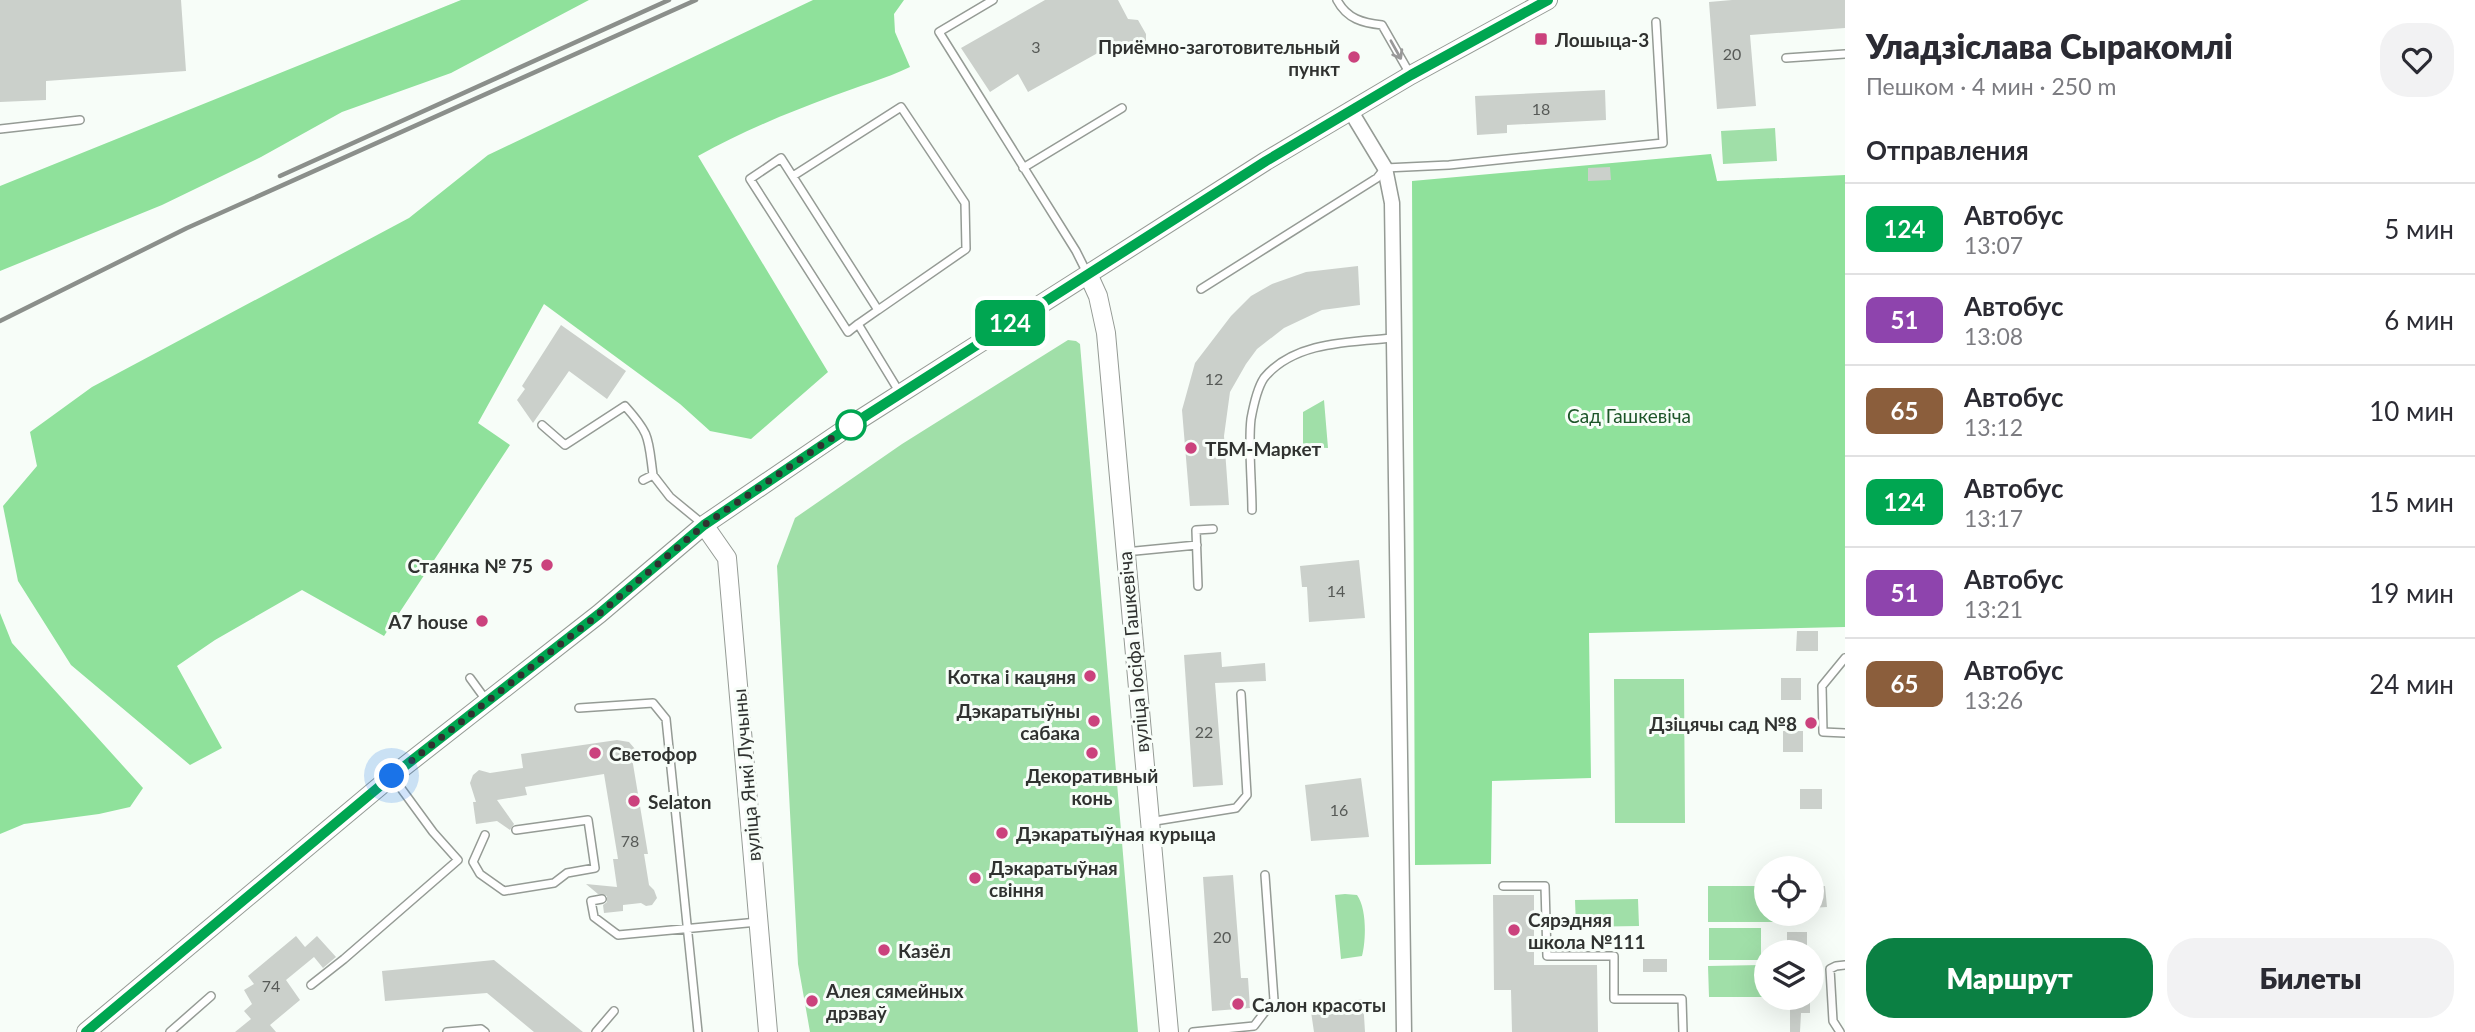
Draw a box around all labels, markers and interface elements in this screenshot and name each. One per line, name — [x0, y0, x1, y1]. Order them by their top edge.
button: heart — [2380, 23, 2454, 97]
text: Уладзіслава Сыракомлі — [1866, 26, 2233, 66]
place label: Лошыца-3 — [1554, 28, 1649, 51]
marker: Лошыца-3 — [1533, 31, 1549, 47]
place label: Приёмно-заготовительный пункт — [1098, 35, 1340, 80]
house number: 3 — [1031, 37, 1041, 56]
one-way arrow — [1390, 39, 1403, 60]
house number: 20 — [1723, 44, 1741, 63]
marker: Приёмно-заготовительный пункт — [1346, 49, 1362, 65]
text: Пешком · 4 мин · 250 m — [1866, 72, 2116, 100]
house number: 18 — [1532, 99, 1550, 118]
text: Отправления — [1866, 134, 2029, 166]
text: Автобус — [1964, 199, 2063, 231]
text: 5 мин — [2384, 213, 2454, 245]
text: 124 — [1884, 214, 1925, 243]
text: 13:07 — [1964, 231, 2023, 259]
text: Автобус — [1964, 290, 2063, 322]
line badge: 124 — [970, 300, 1050, 346]
text: 6 мин — [2384, 304, 2454, 336]
text: 51 — [1891, 305, 1918, 334]
text: 124 — [989, 308, 1031, 337]
text: 13:08 — [1964, 322, 2023, 350]
house number: 12 — [1205, 369, 1223, 388]
text: Автобус — [1964, 381, 2063, 413]
text: 10 мин — [2369, 395, 2454, 427]
text: 65 — [1891, 396, 1918, 425]
park label: Сад Гашкевіча — [1567, 404, 1691, 427]
unlabelled marker — [836, 410, 866, 440]
text: 13:12 — [1964, 413, 2023, 441]
place label: ТБМ-Маркет — [1205, 437, 1322, 460]
marker: ТБМ-Маркет — [1183, 440, 1199, 456]
text: Автобус — [1964, 472, 2063, 504]
text: 15 мин — [2369, 486, 2454, 518]
text: 124 — [1884, 487, 1925, 516]
text: 13:17 — [1964, 504, 2023, 532]
street label: вуліца Іосіфа Гашкевіча — [1113, 550, 1153, 754]
place label: Стаянка № 75 — [407, 554, 533, 577]
marker: Стаянка № 75 — [539, 557, 555, 573]
text: Автобус — [1964, 563, 2063, 595]
text: 19 мин — [2369, 577, 2454, 609]
text: 51 — [1891, 578, 1918, 607]
house number: 14 — [1327, 581, 1345, 600]
text: 13:21 — [1964, 595, 2023, 623]
place label: A7 house — [387, 610, 468, 633]
marker: A7 house — [474, 613, 490, 629]
text: Автобус — [1964, 654, 2063, 686]
place label: Котка і кацяня — [947, 665, 1076, 688]
marker: Котка і кацяня — [1082, 668, 1098, 684]
text: 24 мин — [2369, 668, 2454, 700]
text: 65 — [1891, 669, 1918, 698]
text: 13:26 — [1964, 686, 2023, 714]
street label: вуліца Янкі Лучыны — [727, 688, 765, 862]
place label: Дэкаратыўны сабака — [956, 699, 1080, 744]
place label: Дзіцячы сад №8 — [1649, 712, 1797, 735]
marker: Дэкаратыўны сабака — [1086, 713, 1102, 729]
marker: Дзіцячы сад №8 — [1803, 715, 1819, 731]
house number: 22 — [1195, 722, 1213, 741]
place label: Светофор — [609, 742, 697, 765]
marker: Светофор — [587, 745, 603, 761]
marker: Декоративный конь — [1084, 745, 1100, 761]
your location — [374, 758, 409, 793]
place label: Декоративный конь — [1026, 764, 1158, 809]
place label: Selaton — [648, 790, 711, 813]
marker: Selaton — [626, 793, 642, 809]
house number: 16 — [1330, 800, 1348, 819]
place label: Дэкаратыўная курыца — [1016, 822, 1216, 845]
marker: Дэкаратыўная курыца — [994, 825, 1010, 841]
house number: 78 — [621, 831, 639, 850]
place label: Дэкаратыўная свіння — [989, 856, 1118, 901]
map controls — [1754, 856, 1824, 1010]
button: locate — [1754, 856, 1824, 926]
marker: Дэкаратыўная свіння — [967, 870, 983, 886]
place label: Сярэдняя школа №111 — [1528, 908, 1645, 953]
marker: Сярэдняя школа №111 — [1506, 922, 1522, 938]
house number: 20 — [1213, 927, 1231, 946]
button: Маршрут — [1866, 938, 2153, 1018]
button: Билеты — [2167, 938, 2454, 1018]
place label: Казёл — [898, 939, 951, 962]
button: layers — [1754, 940, 1824, 1010]
marker: Казёл — [876, 942, 892, 958]
house number: 74 — [262, 976, 280, 995]
place label: Алея сямейных дрэваў — [825, 979, 964, 1024]
marker: Алея сямейных дрэваў — [804, 993, 820, 1009]
place label: Салон красоты — [1252, 993, 1386, 1016]
marker: Салон красоты — [1230, 996, 1246, 1012]

